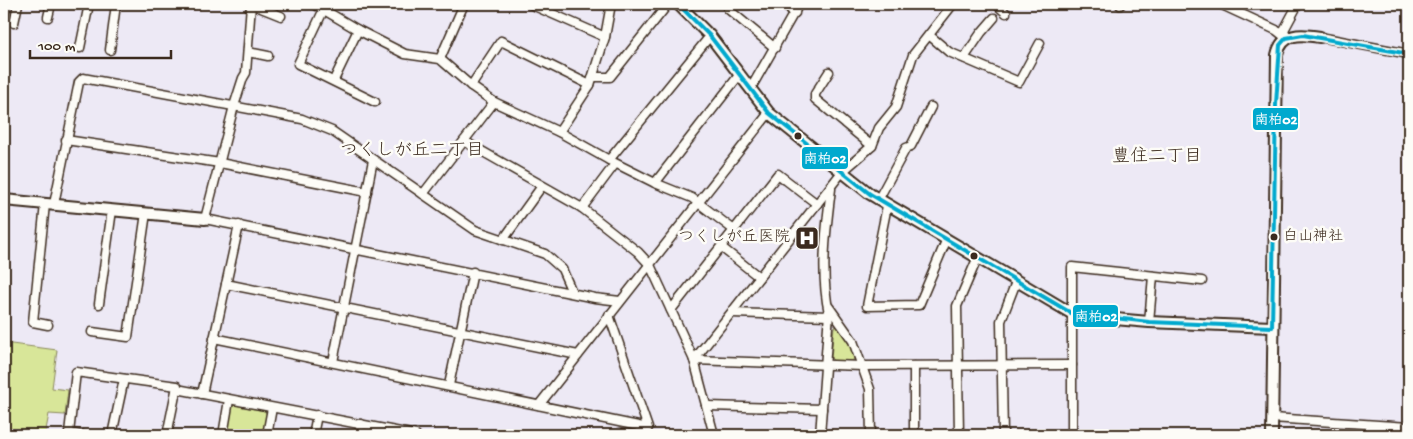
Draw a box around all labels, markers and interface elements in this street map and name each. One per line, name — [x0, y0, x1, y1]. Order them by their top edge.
scale bar — [30, 28, 171, 60]
text: 100 m — [37, 38, 76, 56]
line badge: 南柏02 — [1252, 107, 1299, 131]
text: 南柏02 — [1255, 112, 1298, 130]
unlabelled marker — [793, 131, 803, 141]
district label: つくしが丘二丁目 — [340, 141, 484, 162]
line badge: 南柏02 — [801, 146, 849, 170]
district label: 豊住二丁目 — [1112, 146, 1202, 168]
text: 南柏02 — [804, 151, 847, 169]
hospital icon: つくしが丘医院 — [794, 225, 820, 251]
place label: 白山神社 — [1283, 227, 1343, 246]
place label: つくしが丘医院 — [678, 228, 790, 248]
marker: 白山神社 — [1269, 232, 1279, 242]
unlabelled marker — [969, 251, 979, 261]
line badge: 南柏02 — [1072, 304, 1119, 328]
text: 南柏02 — [1075, 309, 1118, 327]

